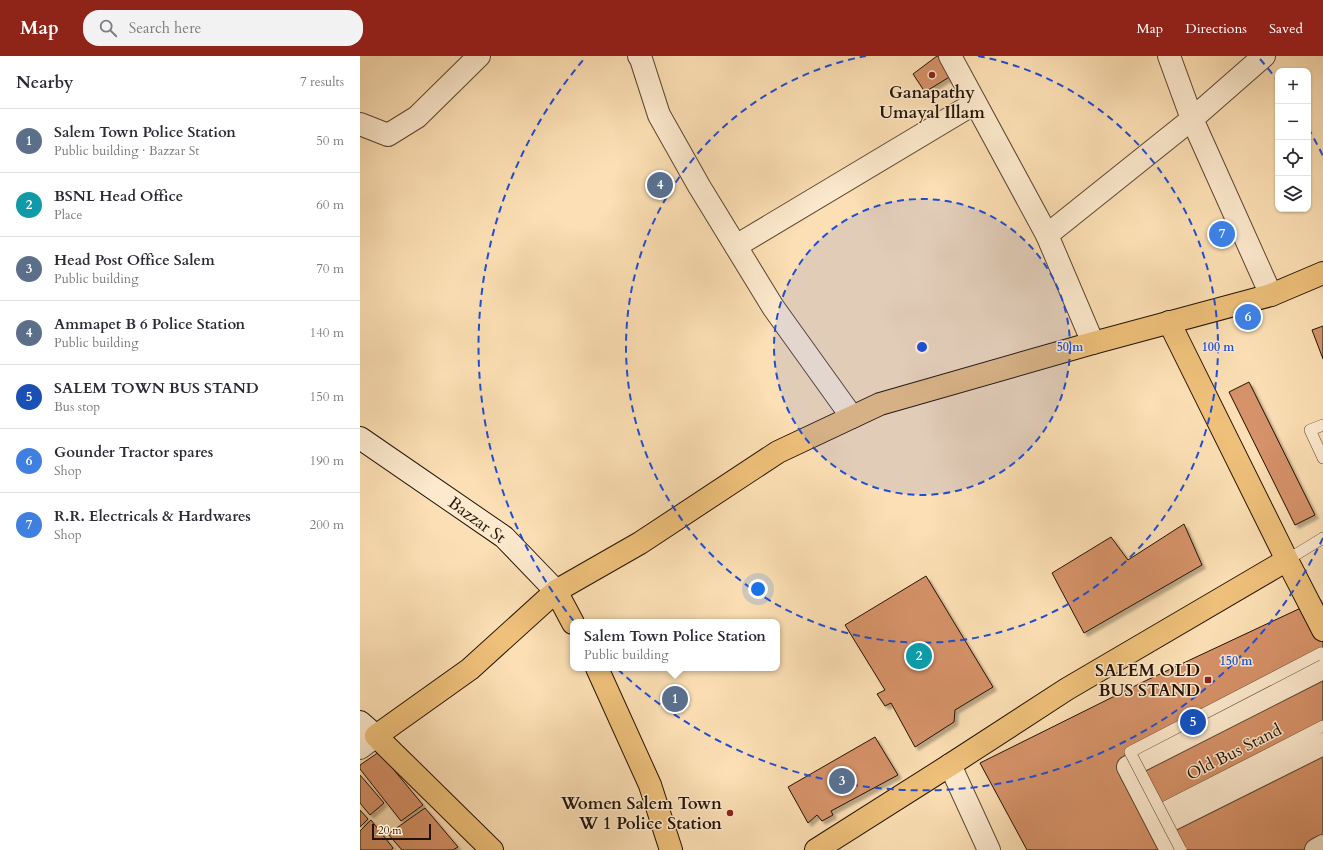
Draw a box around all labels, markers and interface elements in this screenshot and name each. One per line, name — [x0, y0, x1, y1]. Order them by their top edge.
search box — [83, 10, 363, 46]
text: Map — [20, 15, 59, 41]
icon: search — [97, 17, 119, 39]
text: Search here — [129, 18, 201, 38]
text: Map — [1137, 19, 1163, 38]
text: Directions — [1185, 19, 1247, 38]
text: Saved — [1269, 19, 1303, 38]
map controls — [1275, 68, 1311, 212]
button: + — [1275, 68, 1311, 104]
marker: Ganapathy Umayal Illam — [927, 70, 937, 80]
text: Nearby — [16, 71, 73, 94]
text: 7 results — [300, 73, 344, 91]
place label: Ganapathy Umayal Illam — [879, 81, 985, 124]
button: − — [1275, 104, 1311, 140]
text: Salem Town Police Station — [54, 122, 236, 142]
text: 1 — [26, 132, 32, 150]
text: 50 m — [316, 132, 344, 150]
button: locate — [1275, 140, 1311, 176]
text: Public building · Bazzar St — [54, 142, 199, 160]
pin: 4 — [647, 170, 673, 200]
button: layers — [1275, 176, 1311, 212]
text: BSNL Head Office — [54, 186, 183, 206]
text: 2 — [26, 196, 32, 214]
text: 60 m — [316, 196, 344, 214]
text: Place — [54, 206, 82, 224]
pin: 7 — [1209, 219, 1235, 249]
text: Head Post Office Salem — [54, 250, 215, 270]
text: 3 — [26, 260, 32, 278]
text: 70 m — [316, 260, 344, 278]
text: Public building — [54, 270, 139, 288]
pin: 6 — [1235, 302, 1261, 332]
text: Ammapet B 6 Police Station — [54, 314, 245, 334]
text: 4 — [26, 324, 32, 342]
text: 140 m — [310, 324, 344, 342]
text: Public building — [54, 334, 139, 352]
text: 50 m — [1057, 339, 1084, 355]
text: 100 m — [1202, 339, 1235, 355]
centre of rings — [915, 340, 929, 354]
text: SALEM TOWN BUS STAND — [54, 378, 259, 398]
text: 5 — [26, 388, 32, 406]
text: 150 m — [310, 388, 344, 406]
text: Bus stop — [54, 398, 100, 416]
text: Gounder Tractor spares — [54, 442, 213, 462]
text: 6 — [26, 452, 32, 470]
text: 190 m — [310, 452, 344, 470]
text: Shop — [54, 462, 82, 480]
street label: Bazzar St — [444, 491, 511, 549]
text: R.R. Electricals & Hardwares — [54, 506, 251, 526]
text: 7 — [26, 516, 32, 534]
text: 200 m — [310, 516, 344, 534]
text: Shop — [54, 526, 82, 544]
your location — [748, 579, 768, 599]
popup — [570, 619, 780, 671]
text: Salem Town Police Station — [584, 626, 766, 646]
pin: 2 — [906, 641, 932, 671]
text: Public building — [584, 646, 669, 664]
text: 150 m — [1220, 653, 1253, 669]
place label: SALEM OLD BUS STAND — [1095, 659, 1200, 702]
marker: SALEM OLD BUS STAND — [1203, 675, 1213, 685]
pin: 1 — [662, 684, 688, 714]
pin: 5 — [1180, 707, 1206, 737]
street label: Old Bus Stand — [1183, 718, 1285, 786]
pin: 3 — [829, 766, 855, 796]
place label: Women Salem Town W 1 Police Station — [560, 792, 722, 835]
marker: Women Salem Town W 1 Police Station — [725, 808, 735, 818]
scale bar — [372, 822, 431, 841]
text: 20 m — [378, 823, 402, 838]

